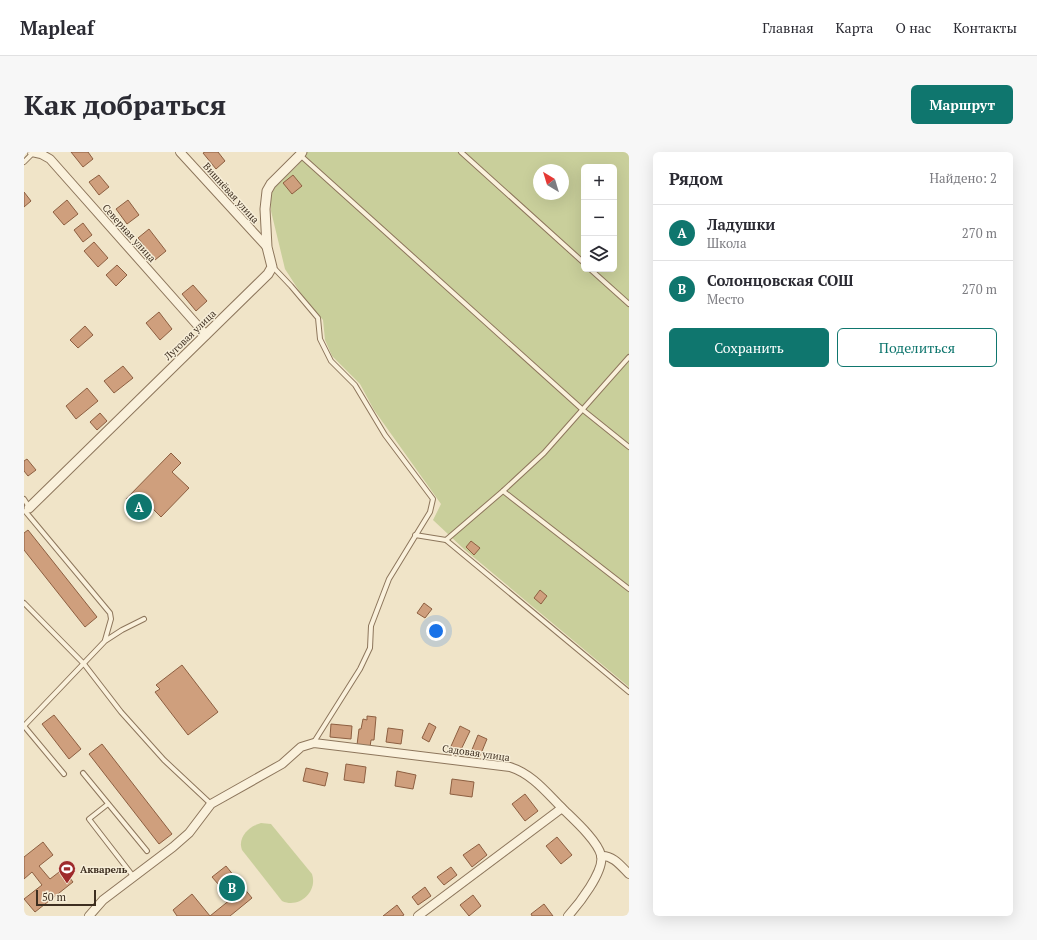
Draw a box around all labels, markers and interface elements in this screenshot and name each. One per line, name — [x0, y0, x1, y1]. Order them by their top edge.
text: Mapleaf — [20, 15, 94, 40]
text: Главная — [762, 18, 814, 37]
text: Карта — [836, 18, 873, 37]
text: О нас — [895, 18, 931, 37]
text: Контакты — [953, 18, 1017, 37]
button: Маршрут — [911, 85, 1013, 124]
text: Как добраться — [24, 86, 226, 123]
street label: Вишнёвая улица — [200, 160, 262, 226]
north arrow — [533, 164, 569, 200]
map controls — [581, 164, 617, 272]
button: + — [581, 164, 617, 200]
text: Рядом — [669, 167, 723, 190]
text: Найдено: 2 — [930, 169, 997, 187]
button: − — [581, 200, 617, 236]
street label: Северная улица — [100, 201, 158, 265]
text: Ладушки — [707, 214, 775, 234]
text: A — [677, 224, 687, 242]
text: 270 m — [962, 224, 997, 242]
text: Школа — [707, 234, 746, 252]
button: layers — [581, 236, 617, 272]
text: Солонцовская СОШ — [707, 270, 853, 290]
text: B — [678, 280, 686, 298]
text: 270 m — [962, 280, 997, 298]
text: Место — [707, 290, 744, 308]
street label: Луговая улица — [161, 307, 219, 364]
button: Сохранить — [669, 328, 829, 367]
button: Поделиться — [837, 328, 997, 367]
pin: A — [126, 492, 152, 522]
your location — [426, 621, 446, 641]
street label: Садовая улица — [441, 742, 511, 764]
sports icon: Акварель — [57, 859, 77, 884]
place label: Акварель — [80, 863, 128, 876]
pin: B — [219, 873, 245, 903]
scale bar — [36, 888, 96, 907]
text: 50 m — [42, 890, 66, 904]

